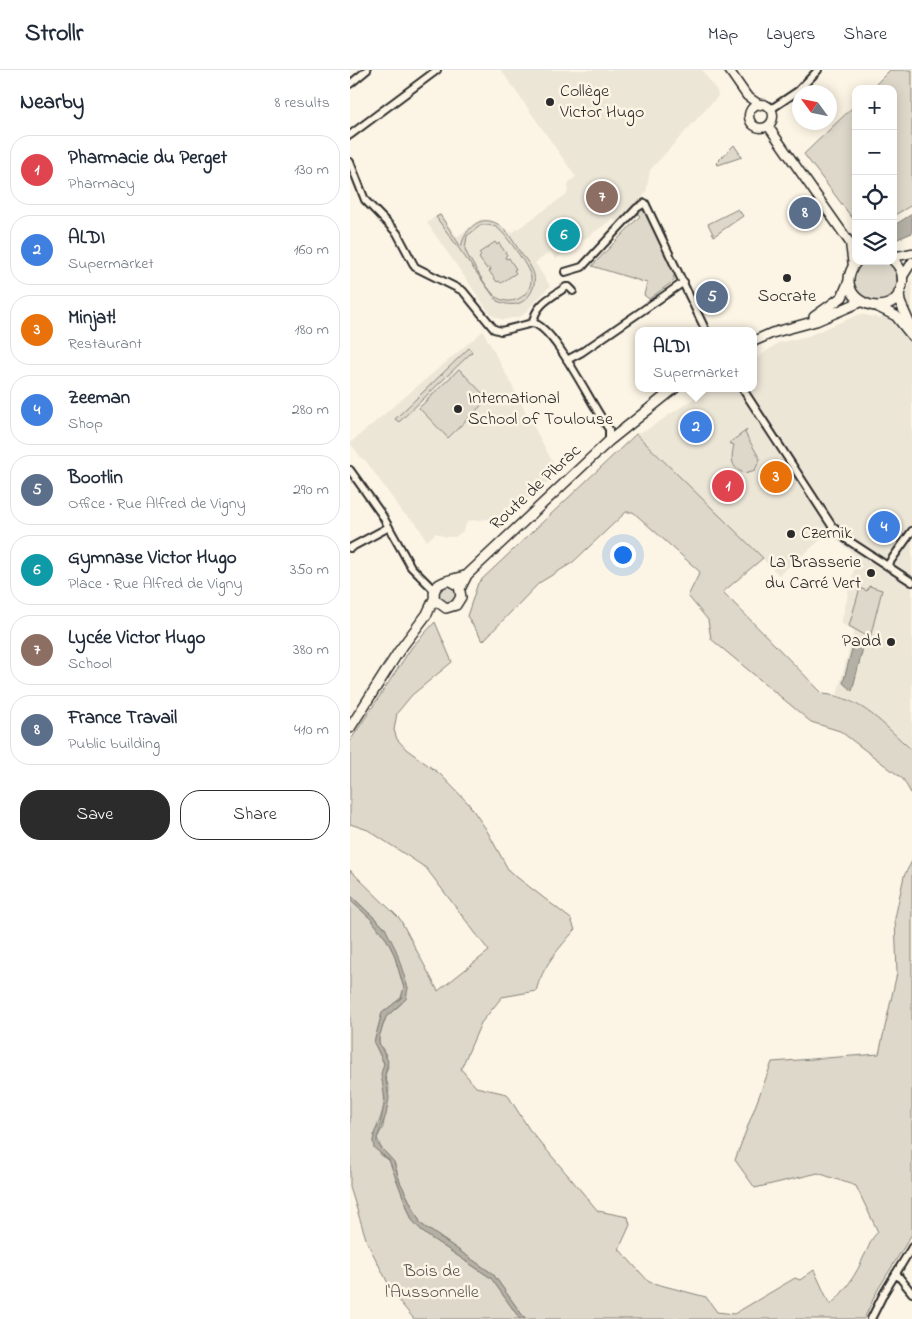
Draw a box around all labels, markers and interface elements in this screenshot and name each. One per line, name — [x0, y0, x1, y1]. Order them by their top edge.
text: Strollr — [25, 17, 83, 52]
text: Map — [708, 22, 738, 48]
text: Layers — [766, 22, 816, 48]
text: Share — [844, 22, 887, 48]
place label: Collège Victor Hugo — [559, 79, 644, 127]
north arrow — [792, 85, 837, 130]
map controls — [852, 85, 897, 265]
button: + — [852, 85, 897, 130]
text: Nearby — [20, 88, 84, 118]
text: 8 results — [274, 91, 330, 115]
marker: Collège Victor Hugo — [544, 96, 556, 108]
button: − — [852, 130, 897, 175]
text: Pharmacie du Perget — [68, 145, 227, 172]
text: 1 — [34, 158, 40, 182]
text: 130 m — [294, 158, 329, 182]
text: Pharmacy — [68, 172, 135, 196]
button: locate — [852, 175, 897, 220]
pin: 7 — [586, 178, 618, 216]
pin: 8 — [789, 194, 821, 232]
pin: 6 — [548, 216, 580, 254]
button: layers — [852, 220, 897, 265]
text: ALDI — [68, 225, 105, 252]
text: 2 — [33, 238, 41, 262]
text: 160 m — [294, 238, 329, 262]
text: Supermarket — [68, 252, 154, 276]
marker: Socrate — [781, 272, 793, 284]
pin: 5 — [696, 278, 728, 316]
place label: Socrate — [758, 284, 817, 310]
text: Minjat! — [68, 305, 116, 332]
text: 3 — [34, 318, 40, 342]
text: 180 m — [295, 318, 329, 342]
popup — [635, 327, 757, 392]
text: Restaurant — [68, 332, 142, 356]
text: ALDI — [653, 334, 690, 361]
text: Supermarket — [653, 361, 739, 385]
text: Zeeman — [68, 385, 130, 412]
place label: International School of Toulouse — [468, 386, 614, 433]
text: 4 — [34, 398, 40, 422]
text: 280 m — [292, 398, 329, 422]
marker: International School of Toulouse — [452, 403, 464, 415]
pin: 2 — [680, 408, 712, 446]
text: Shop — [68, 412, 103, 436]
street label: Route de Pibrac — [485, 439, 587, 537]
pin: 3 — [760, 458, 792, 496]
text: Bootlin — [68, 465, 123, 492]
pin: 1 — [712, 467, 744, 505]
text: 5 — [32, 478, 42, 502]
text: 290 m — [293, 478, 329, 502]
text: Office · Rue Alfred de Vigny — [68, 492, 246, 516]
pin: 4 — [868, 508, 900, 546]
place label: Czernik — [801, 521, 852, 547]
marker: Czernik — [785, 528, 797, 540]
your location — [610, 542, 636, 568]
text: Gymnase Victor Hugo — [68, 545, 237, 572]
place label: La Brasserie du Carré Vert — [765, 550, 862, 597]
text: 6 — [33, 558, 41, 582]
text: 350 m — [290, 558, 329, 582]
marker: La Brasserie du Carré Vert — [865, 567, 877, 579]
text: Place · Rue Alfred de Vigny — [68, 572, 242, 596]
text: Lycée Victor Hugo — [68, 625, 205, 652]
place label: Padd — [842, 629, 881, 655]
marker: Padd — [885, 636, 897, 648]
text: 7 — [34, 638, 40, 662]
text: 380 m — [293, 638, 329, 662]
text: School — [68, 652, 112, 676]
text: France Travail — [68, 705, 177, 732]
text: 8 — [34, 718, 40, 742]
text: 410 m — [294, 718, 329, 742]
text: Public building — [68, 732, 160, 756]
button: Save — [20, 790, 170, 840]
button: Share — [180, 790, 330, 840]
park label: Bois de l'Aussonnelle — [385, 1259, 480, 1306]

